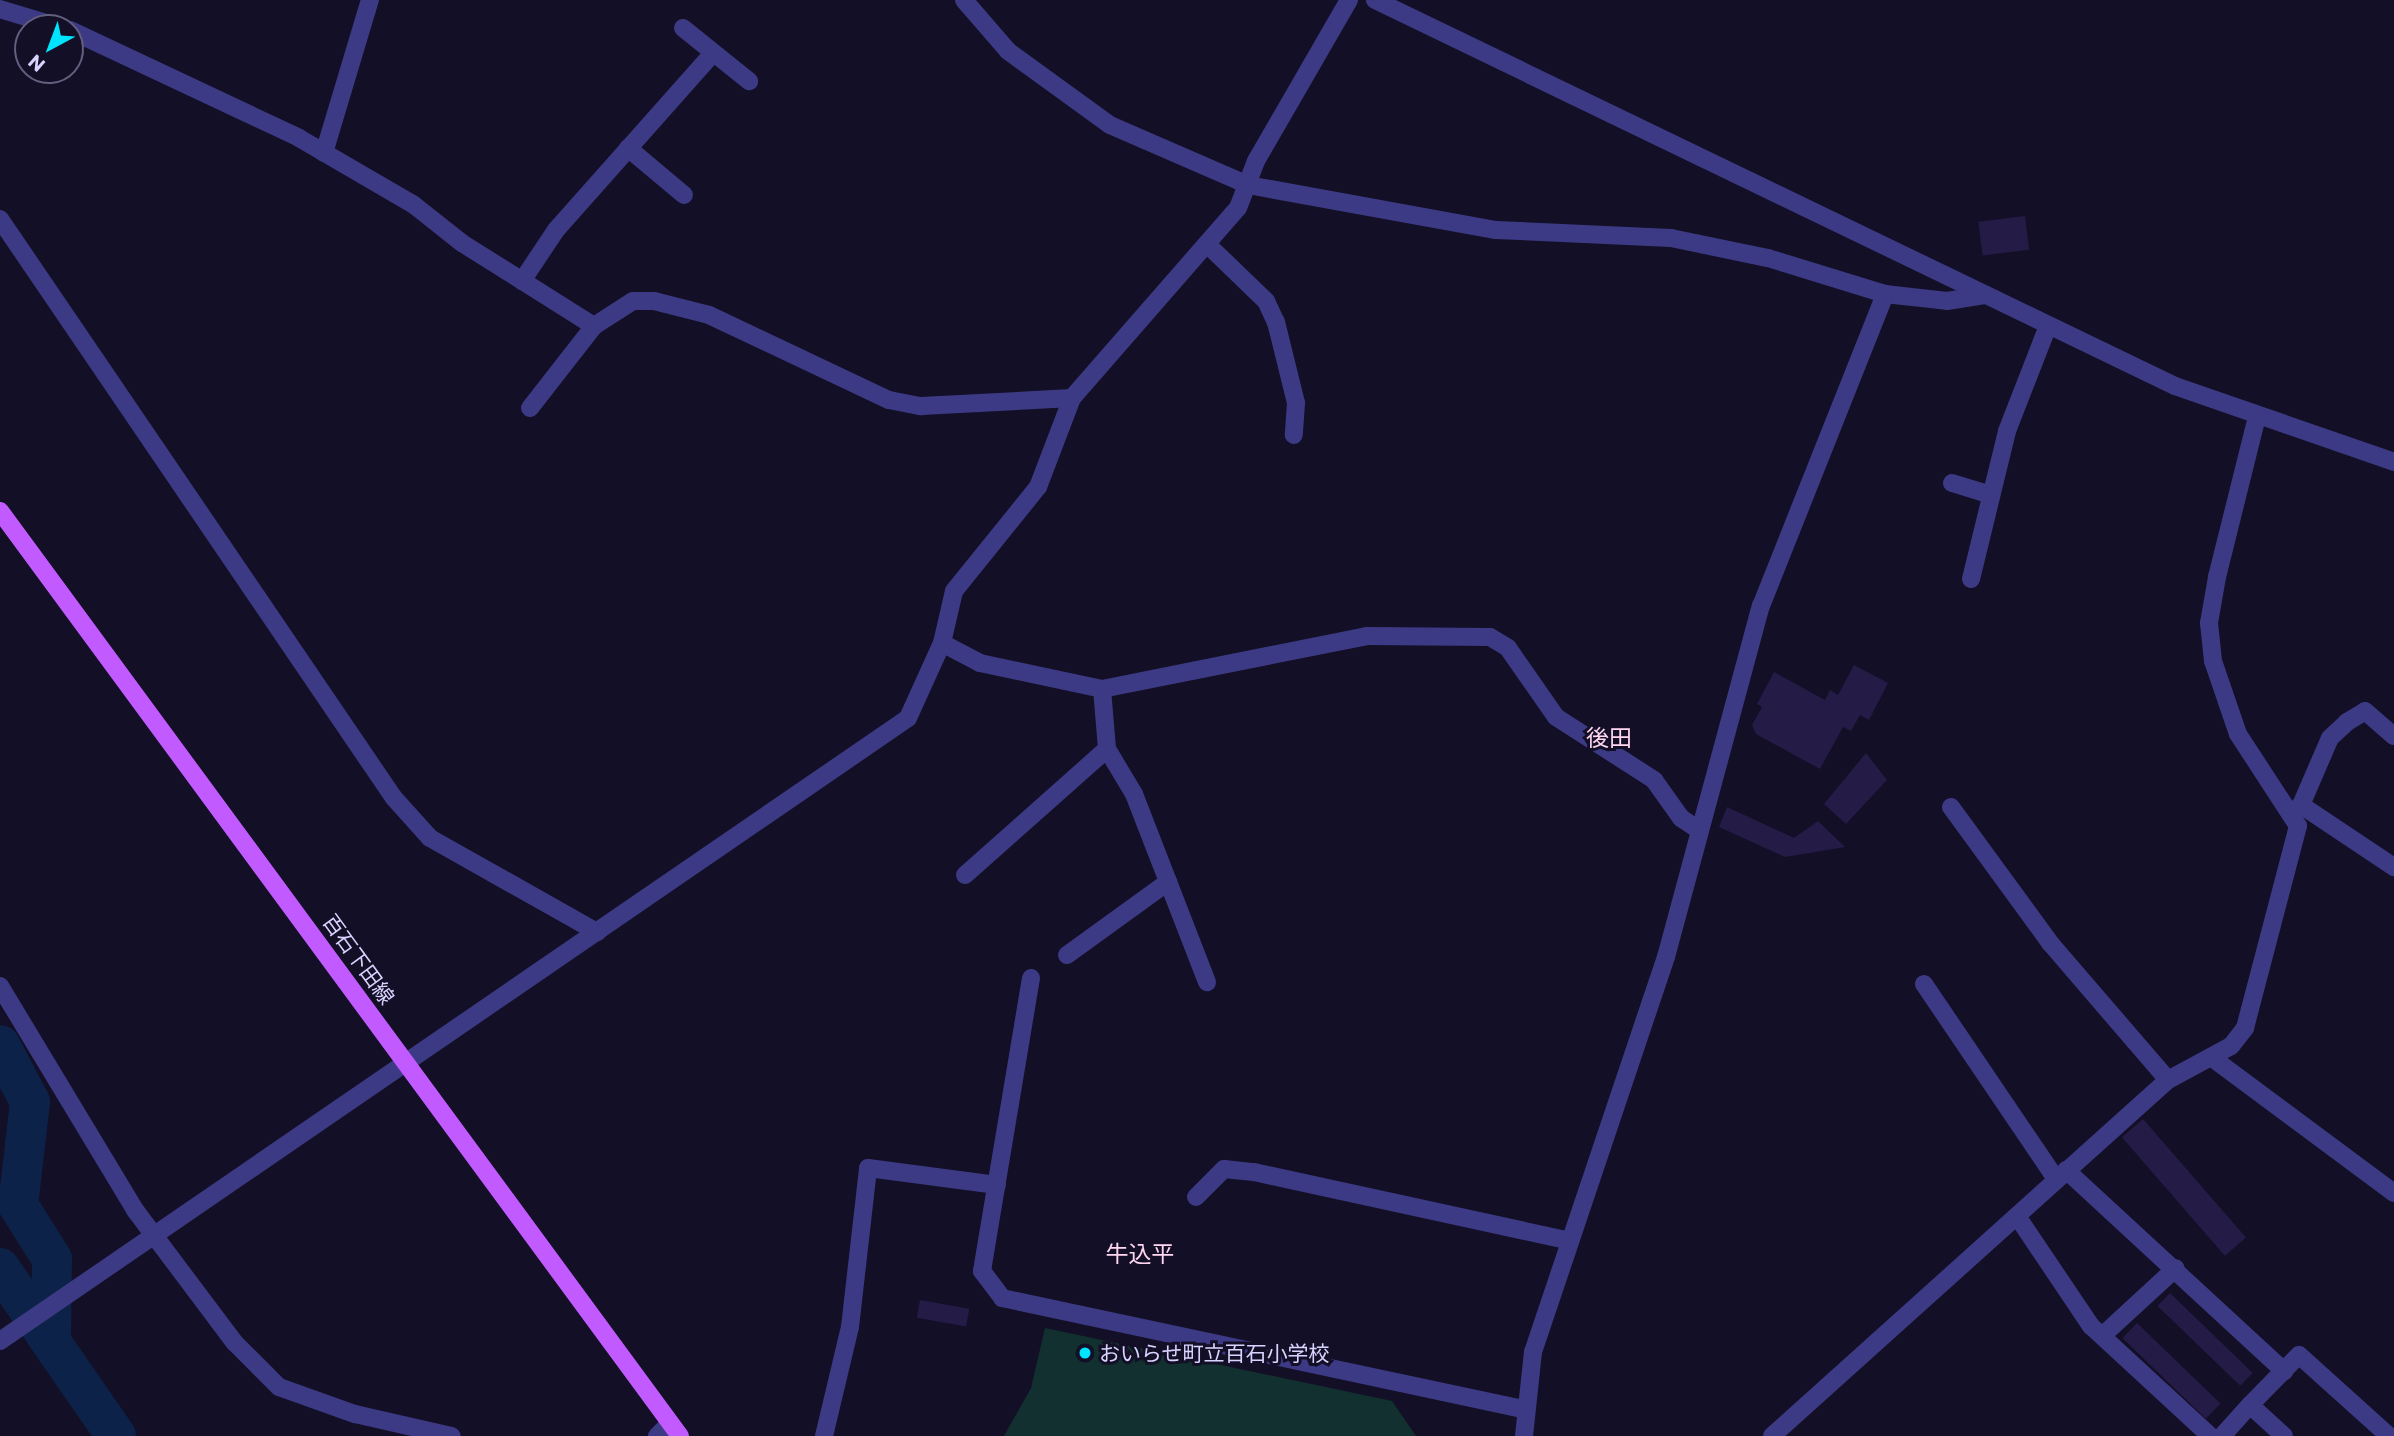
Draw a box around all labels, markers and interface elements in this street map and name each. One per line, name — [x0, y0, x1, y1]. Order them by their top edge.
north arrow — [14, 14, 84, 84]
text: N — [23, 50, 49, 77]
district label: 後田 — [1586, 723, 1632, 751]
street label: 百石下田線 — [318, 909, 400, 1009]
district label: 牛込平 — [1106, 1239, 1174, 1267]
place label: おいらせ町立百石小学校 — [1099, 1340, 1330, 1366]
marker: おいらせ町立百石小学校 — [1077, 1345, 1093, 1361]

